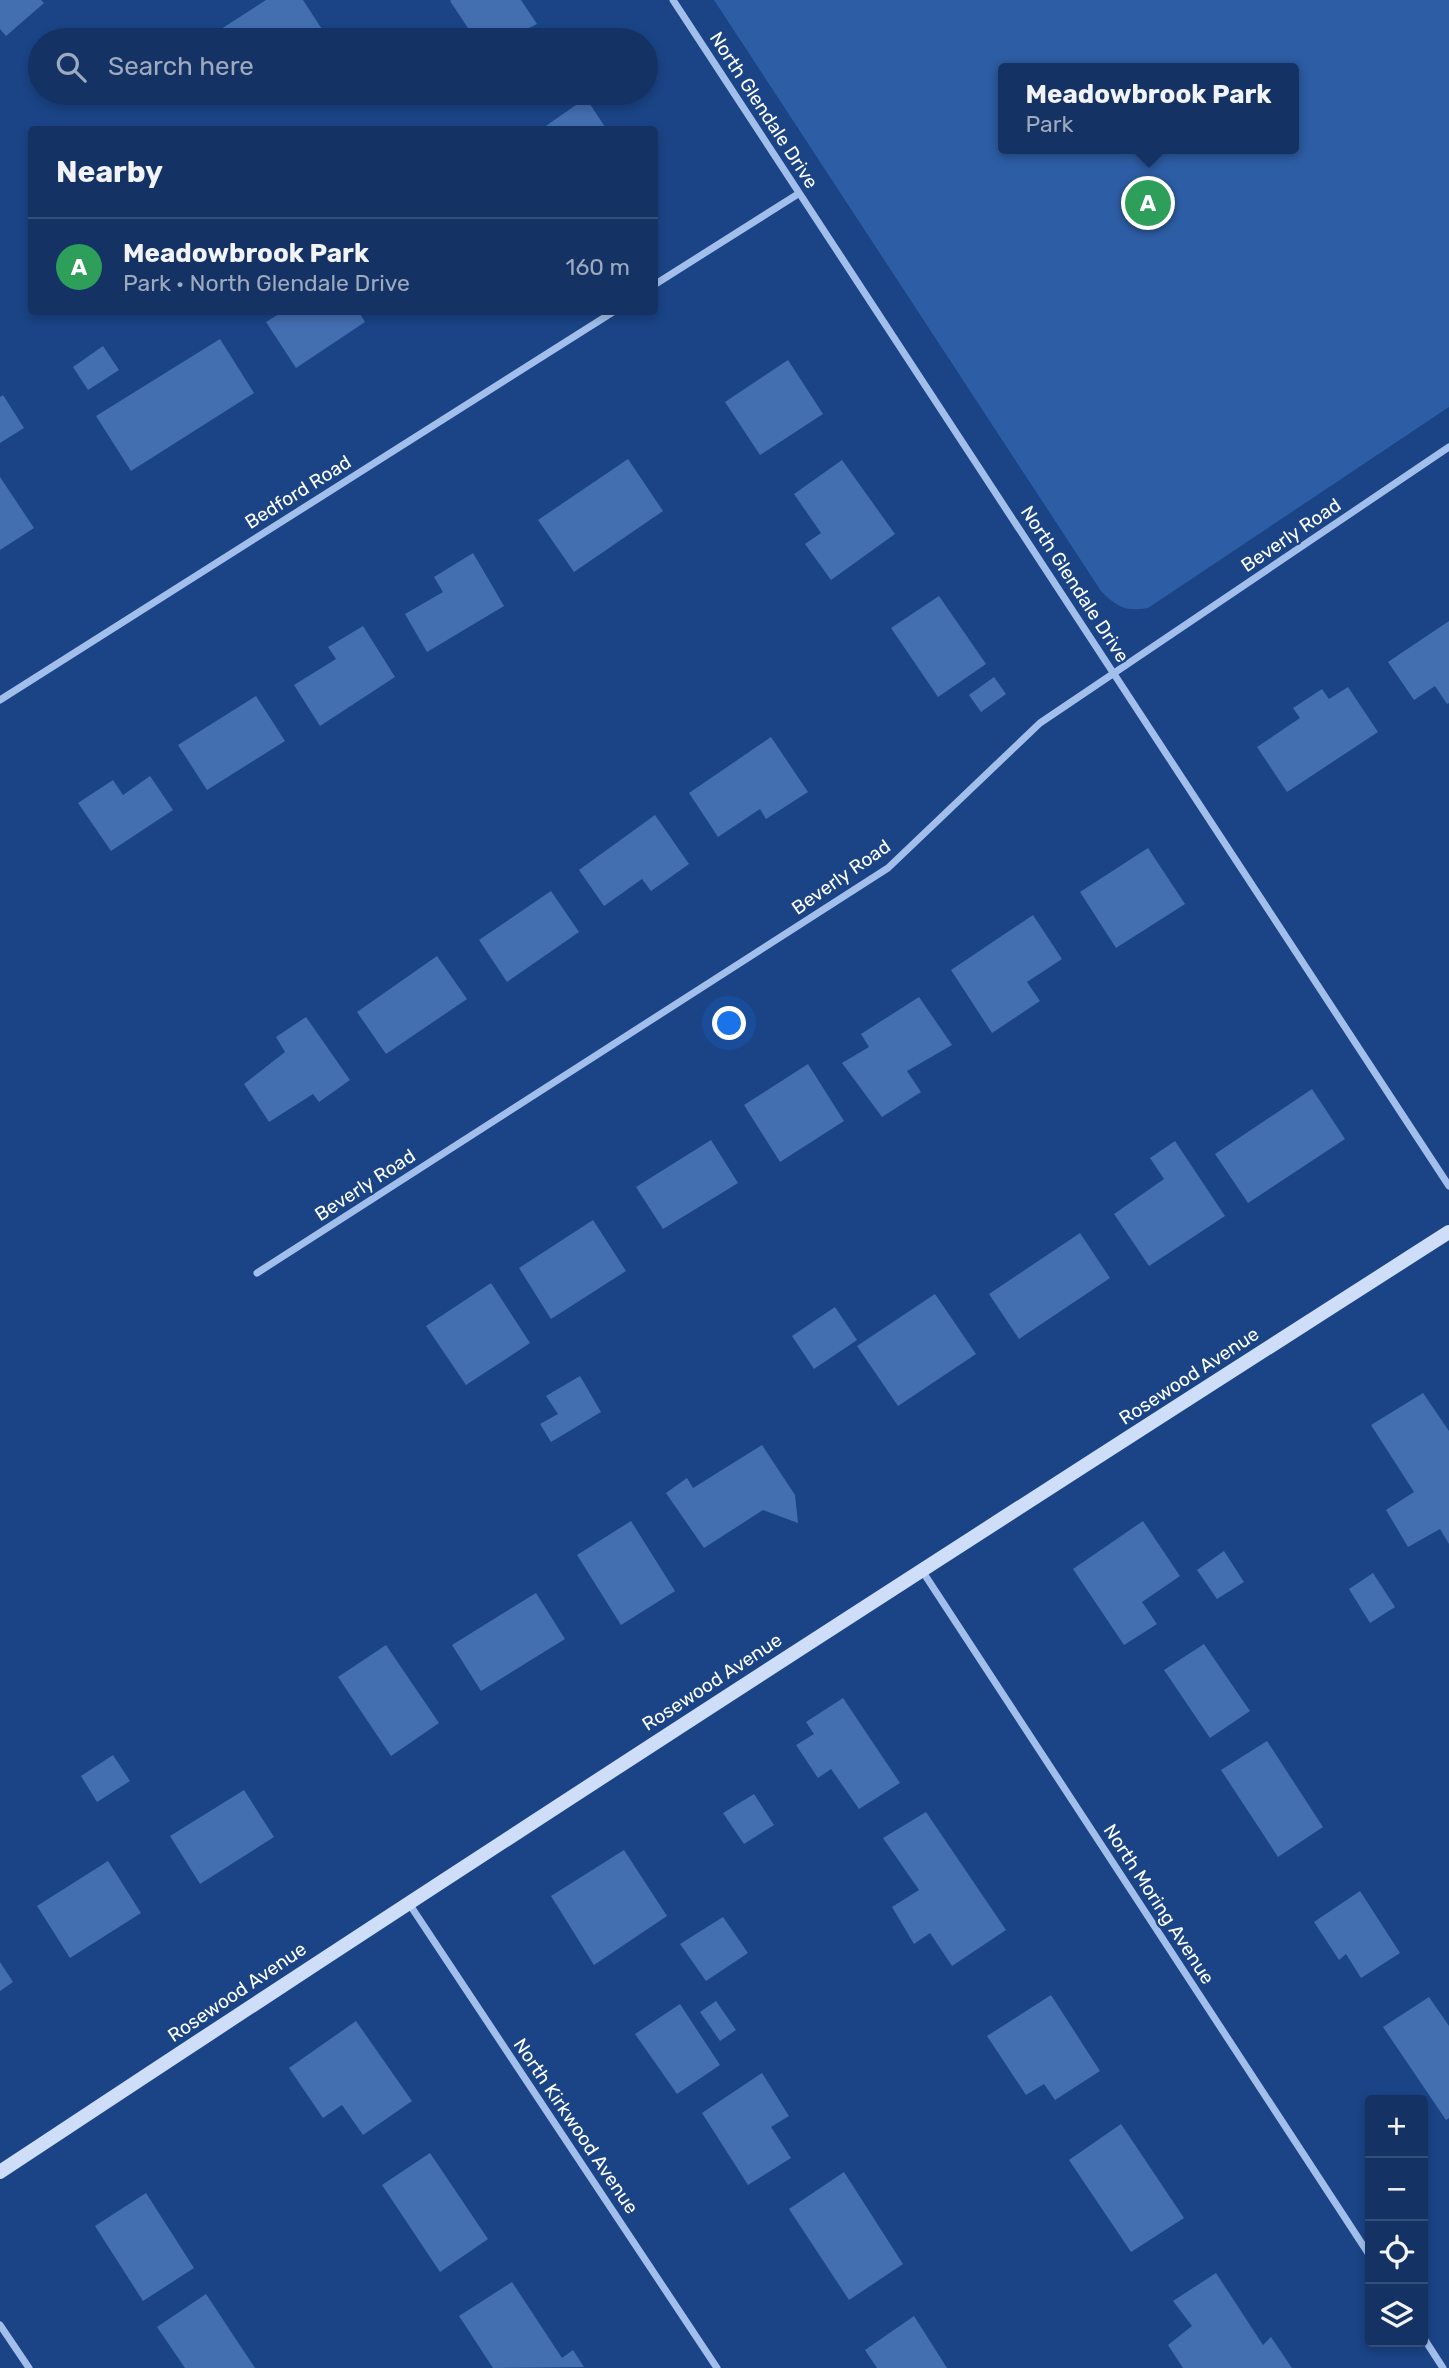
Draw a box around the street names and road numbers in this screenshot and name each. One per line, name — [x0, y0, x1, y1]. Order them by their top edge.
street label: North Glendale Drive — [705, 27, 823, 193]
street label: Bedford Road — [241, 450, 355, 534]
street label: Beverly Road — [1237, 493, 1345, 577]
street label: North Glendale Drive — [1016, 501, 1134, 667]
street label: Beverly Road — [787, 835, 895, 919]
street label: Beverly Road — [310, 1144, 420, 1226]
street label: Rosewood Avenue — [1115, 1322, 1263, 1430]
street label: Rosewood Avenue — [638, 1628, 786, 1736]
street label: North Moring Avenue — [1099, 1820, 1219, 1988]
street label: Rosewood Avenue — [163, 1937, 311, 2047]
street label: North Kirkwood Avenue — [509, 2034, 643, 2218]

